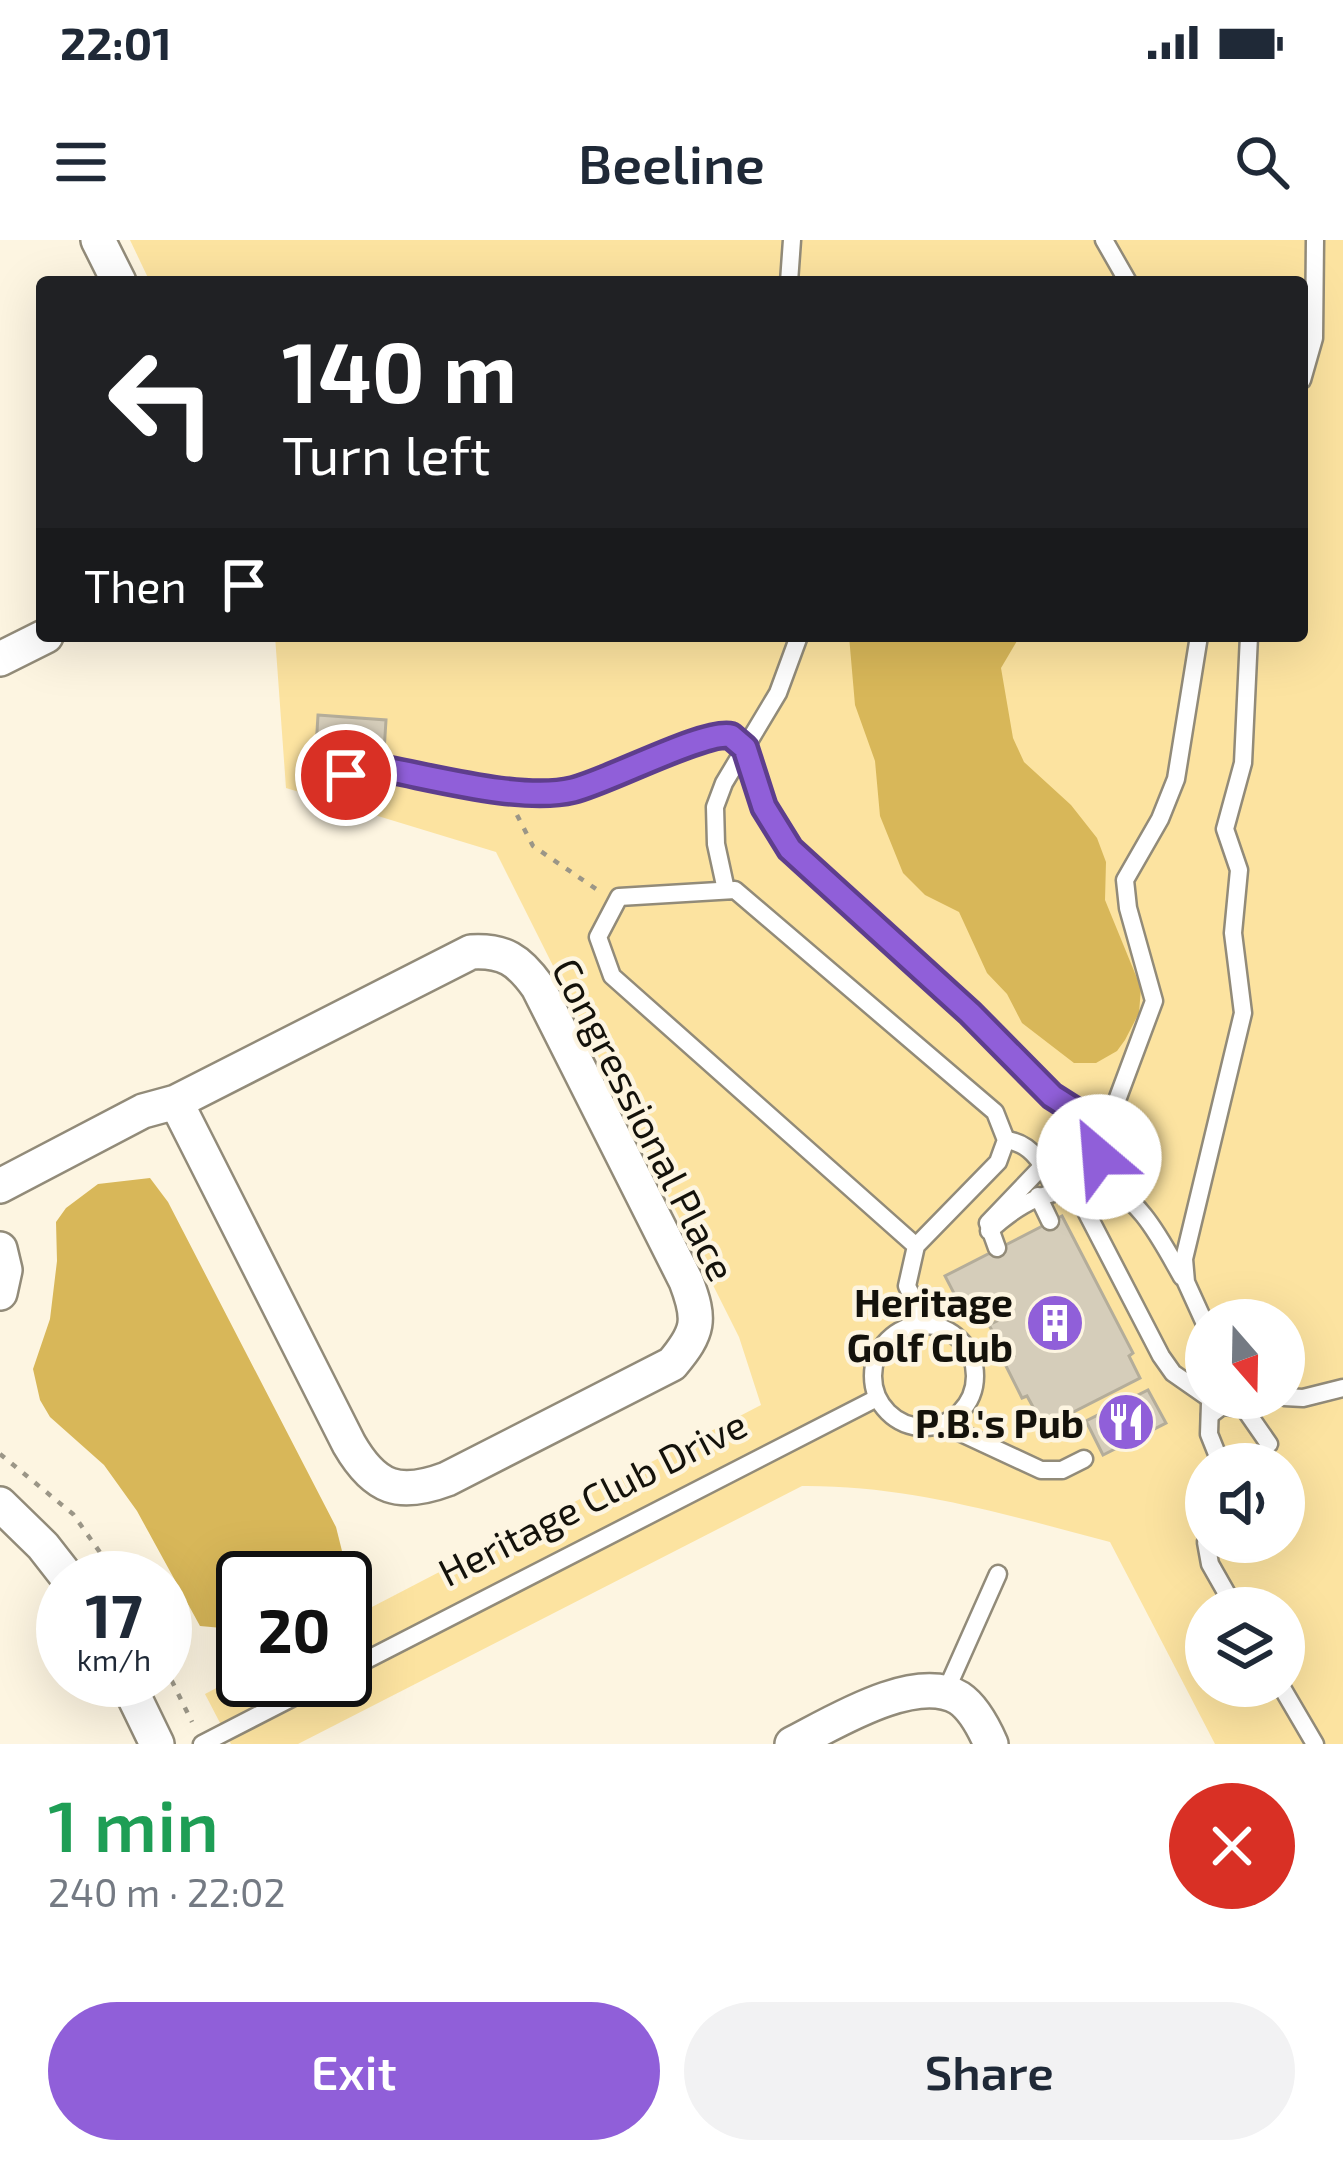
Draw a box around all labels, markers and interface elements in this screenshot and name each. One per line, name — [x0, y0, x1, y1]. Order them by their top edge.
text: 22:01 — [60, 15, 172, 69]
icon: menu — [48, 129, 114, 195]
icon: search — [1229, 129, 1295, 195]
text: Beeline — [578, 130, 765, 195]
text: 140 m — [282, 319, 517, 420]
icon: left — [84, 324, 240, 480]
text: Turn left — [282, 421, 491, 486]
icon: arrive — [211, 552, 277, 618]
text: Then — [84, 558, 187, 612]
pin — [295, 724, 397, 826]
icon: arrive — [313, 742, 379, 808]
street label: Congressional Place — [543, 950, 747, 1288]
position arrow — [1036, 1094, 1162, 1220]
place label: Heritage Golf Club — [847, 1278, 1013, 1370]
building icon: Heritage Golf Club — [1024, 1292, 1086, 1354]
north arrow — [1185, 1299, 1305, 1419]
map controls — [1185, 1299, 1305, 1707]
restaurant icon: P.B.'s Pub — [1095, 1391, 1157, 1453]
street label: Heritage Club Drive — [430, 1399, 754, 1595]
place label: P.B.'s Pub — [915, 1399, 1084, 1446]
button: sound — [1185, 1443, 1305, 1563]
speed limit sign: 20 — [216, 1551, 372, 1707]
text: 17 — [85, 1578, 143, 1650]
button: layers — [1185, 1587, 1305, 1707]
text: km/h — [77, 1641, 151, 1677]
text: 1 min — [48, 1780, 219, 1866]
button: close — [1169, 1783, 1295, 1909]
text: 240 m · 22:02 — [48, 1868, 285, 1915]
button: Exit — [48, 2002, 660, 2140]
button: Share — [684, 2002, 1295, 2140]

